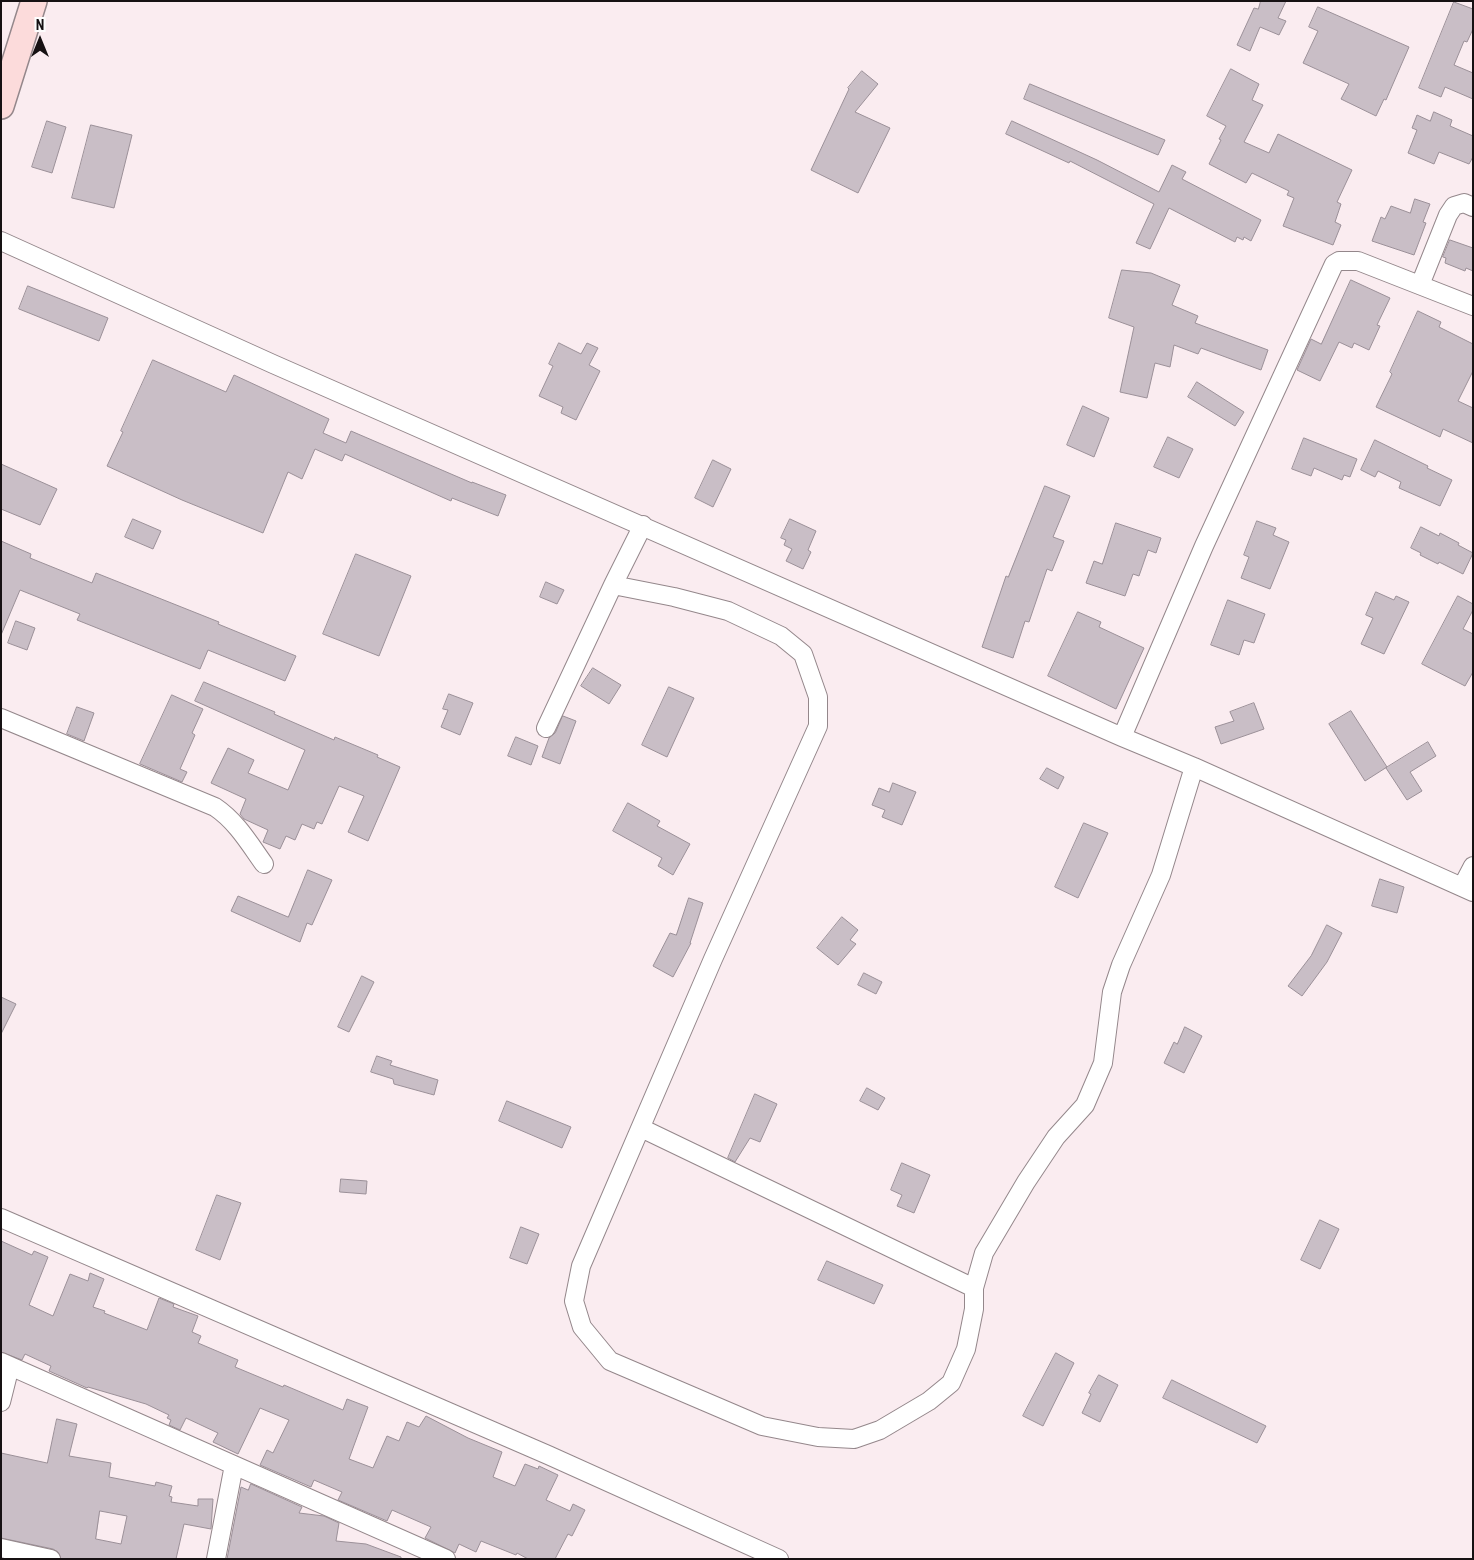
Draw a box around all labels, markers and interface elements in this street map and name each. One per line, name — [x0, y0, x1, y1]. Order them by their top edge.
north arrow — [15, 15, 65, 65]
text: N — [36, 17, 44, 33]

